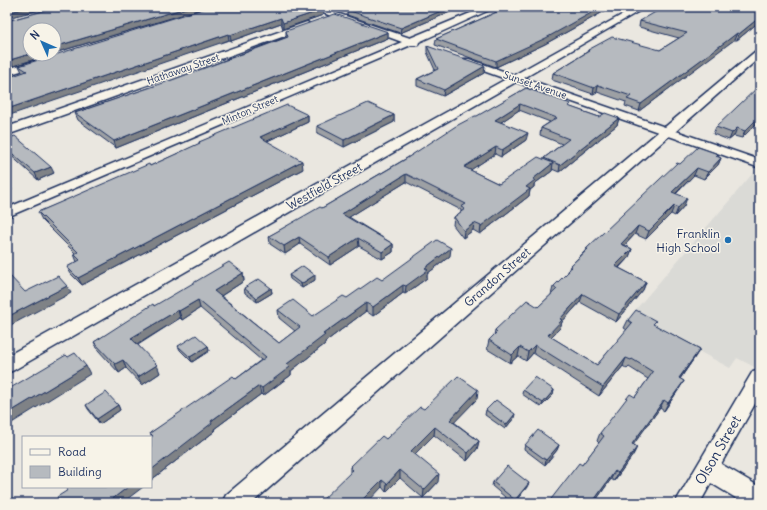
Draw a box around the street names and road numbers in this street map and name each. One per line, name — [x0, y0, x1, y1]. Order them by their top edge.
street label: Hathaway Street — [145, 50, 222, 88]
street label: Sunset Avenue — [501, 68, 569, 102]
street label: Minton Street — [220, 92, 281, 128]
street label: Westfield Street — [284, 159, 364, 213]
street label: Grandon Street — [461, 244, 533, 310]
street label: Olson Street — [691, 412, 745, 488]

